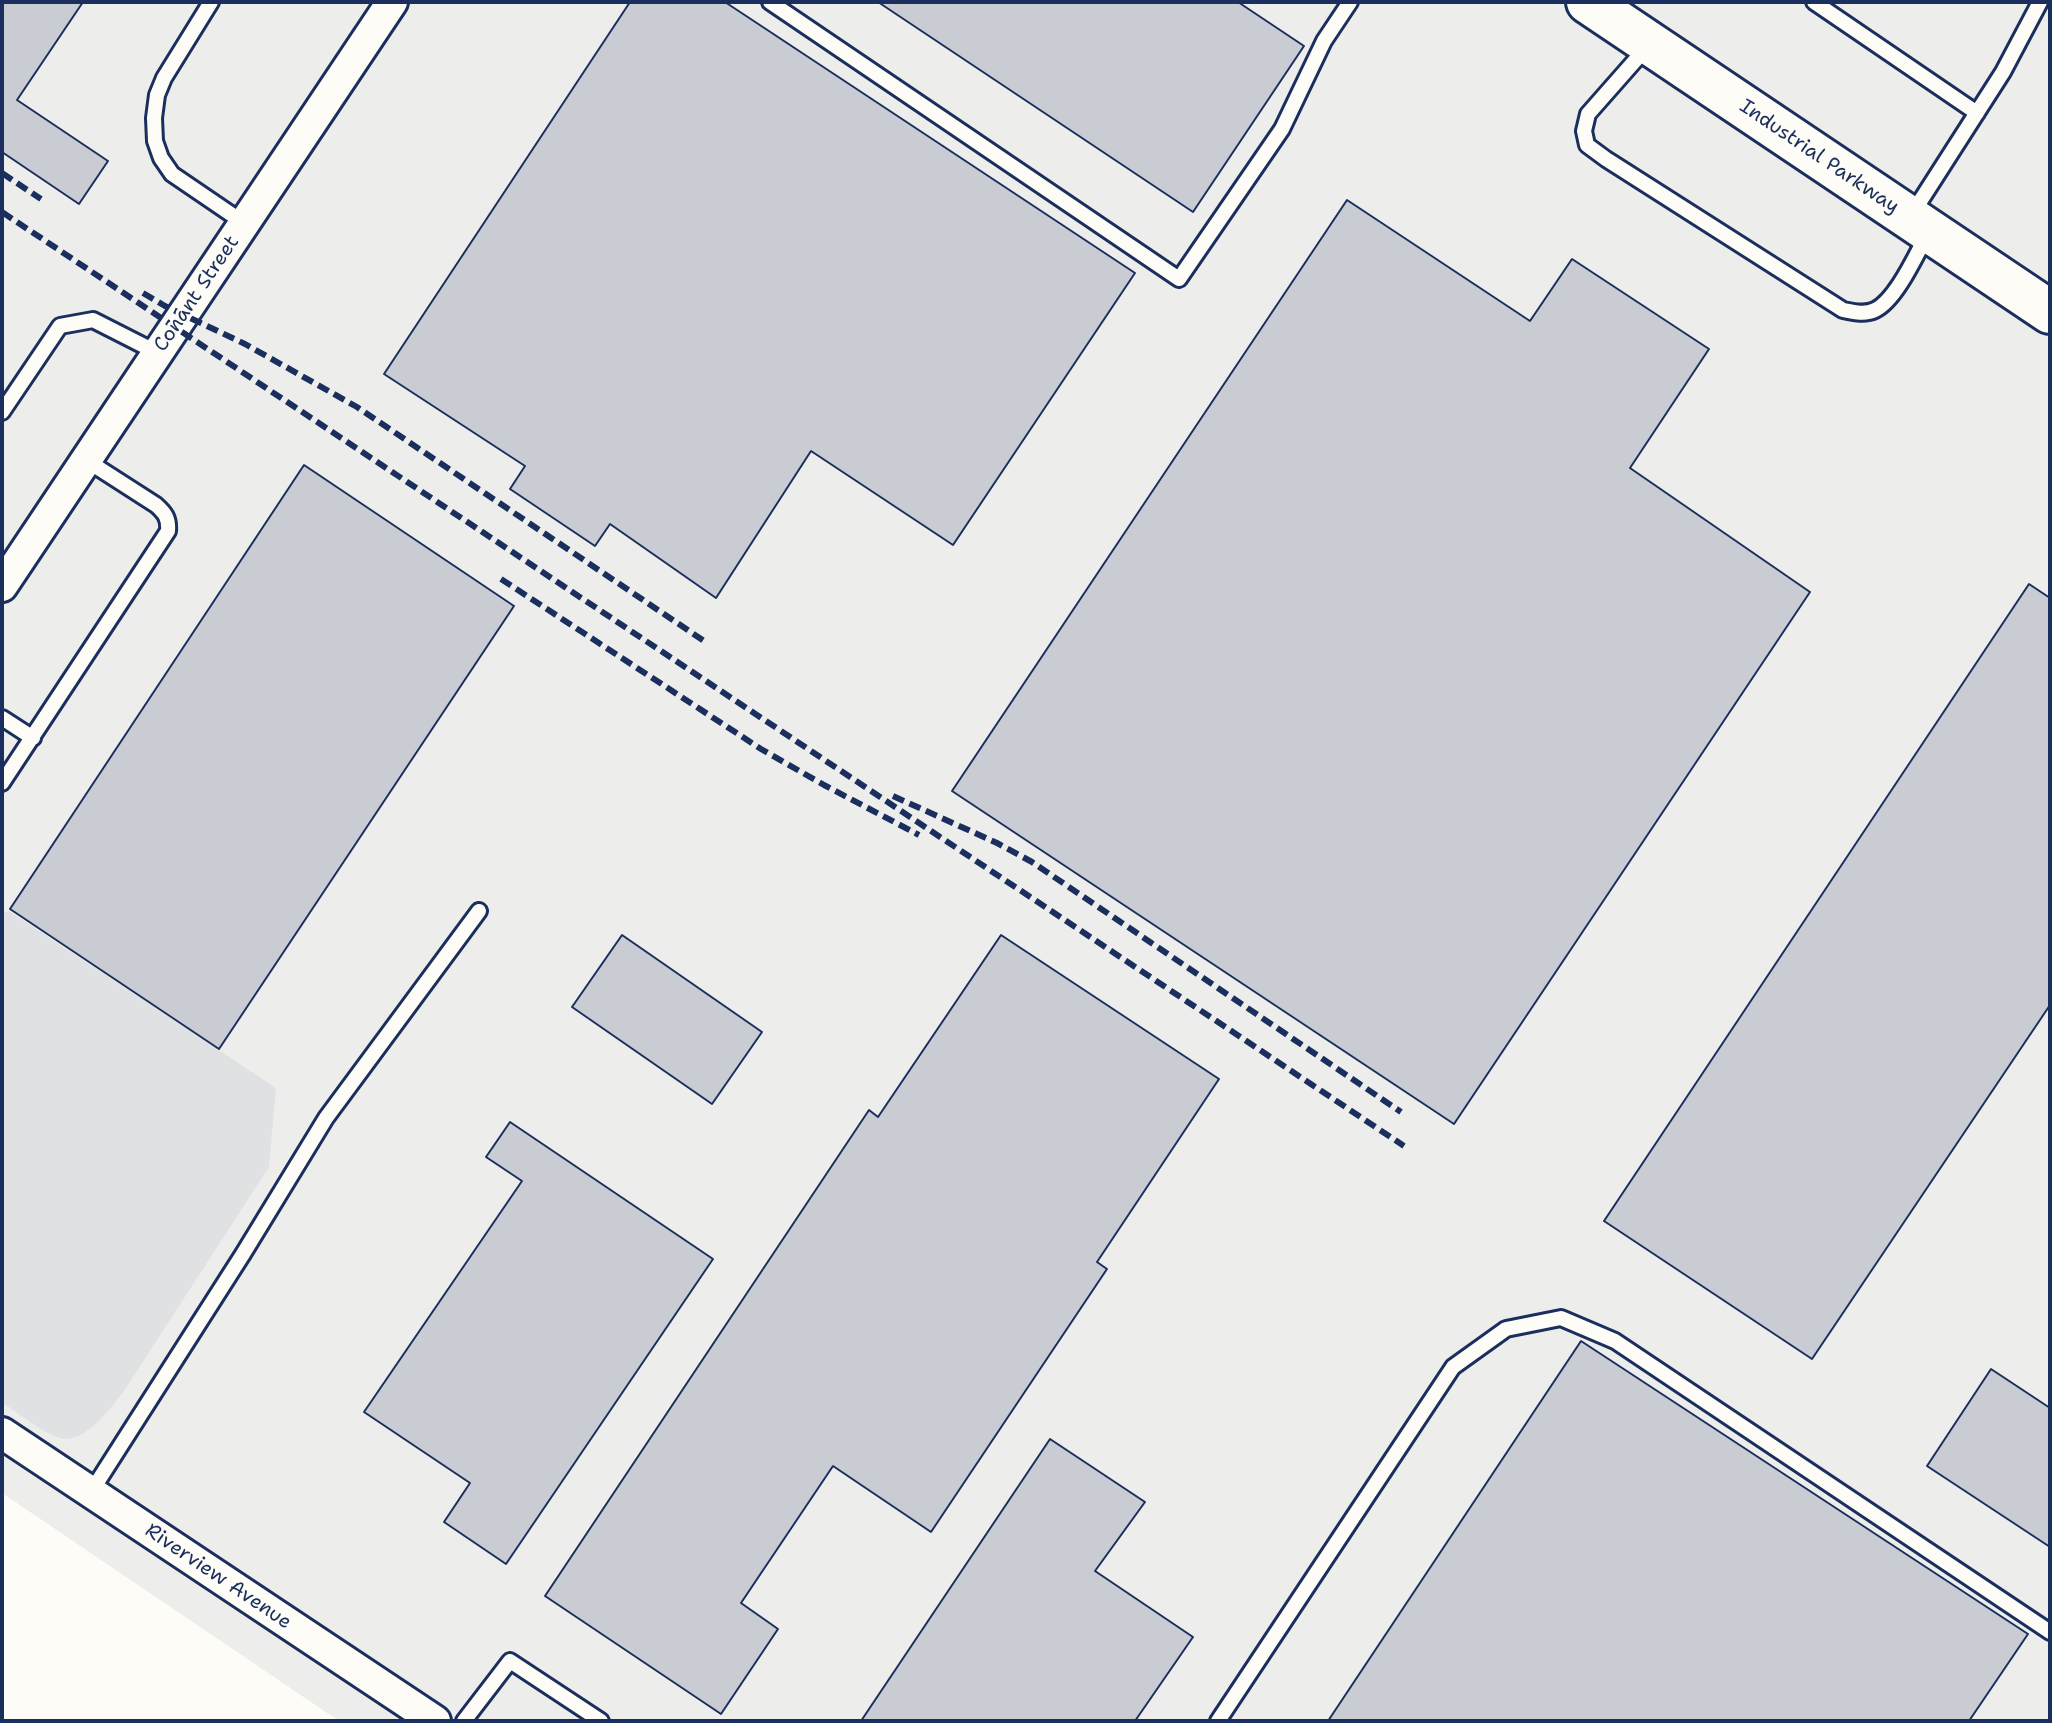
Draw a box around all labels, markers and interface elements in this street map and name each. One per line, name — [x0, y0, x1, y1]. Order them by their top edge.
street label: Industrial Parkway — [1735, 95, 1903, 219]
street label: Conant Street — [149, 231, 245, 357]
street label: Riverview Avenue — [140, 1519, 296, 1635]

